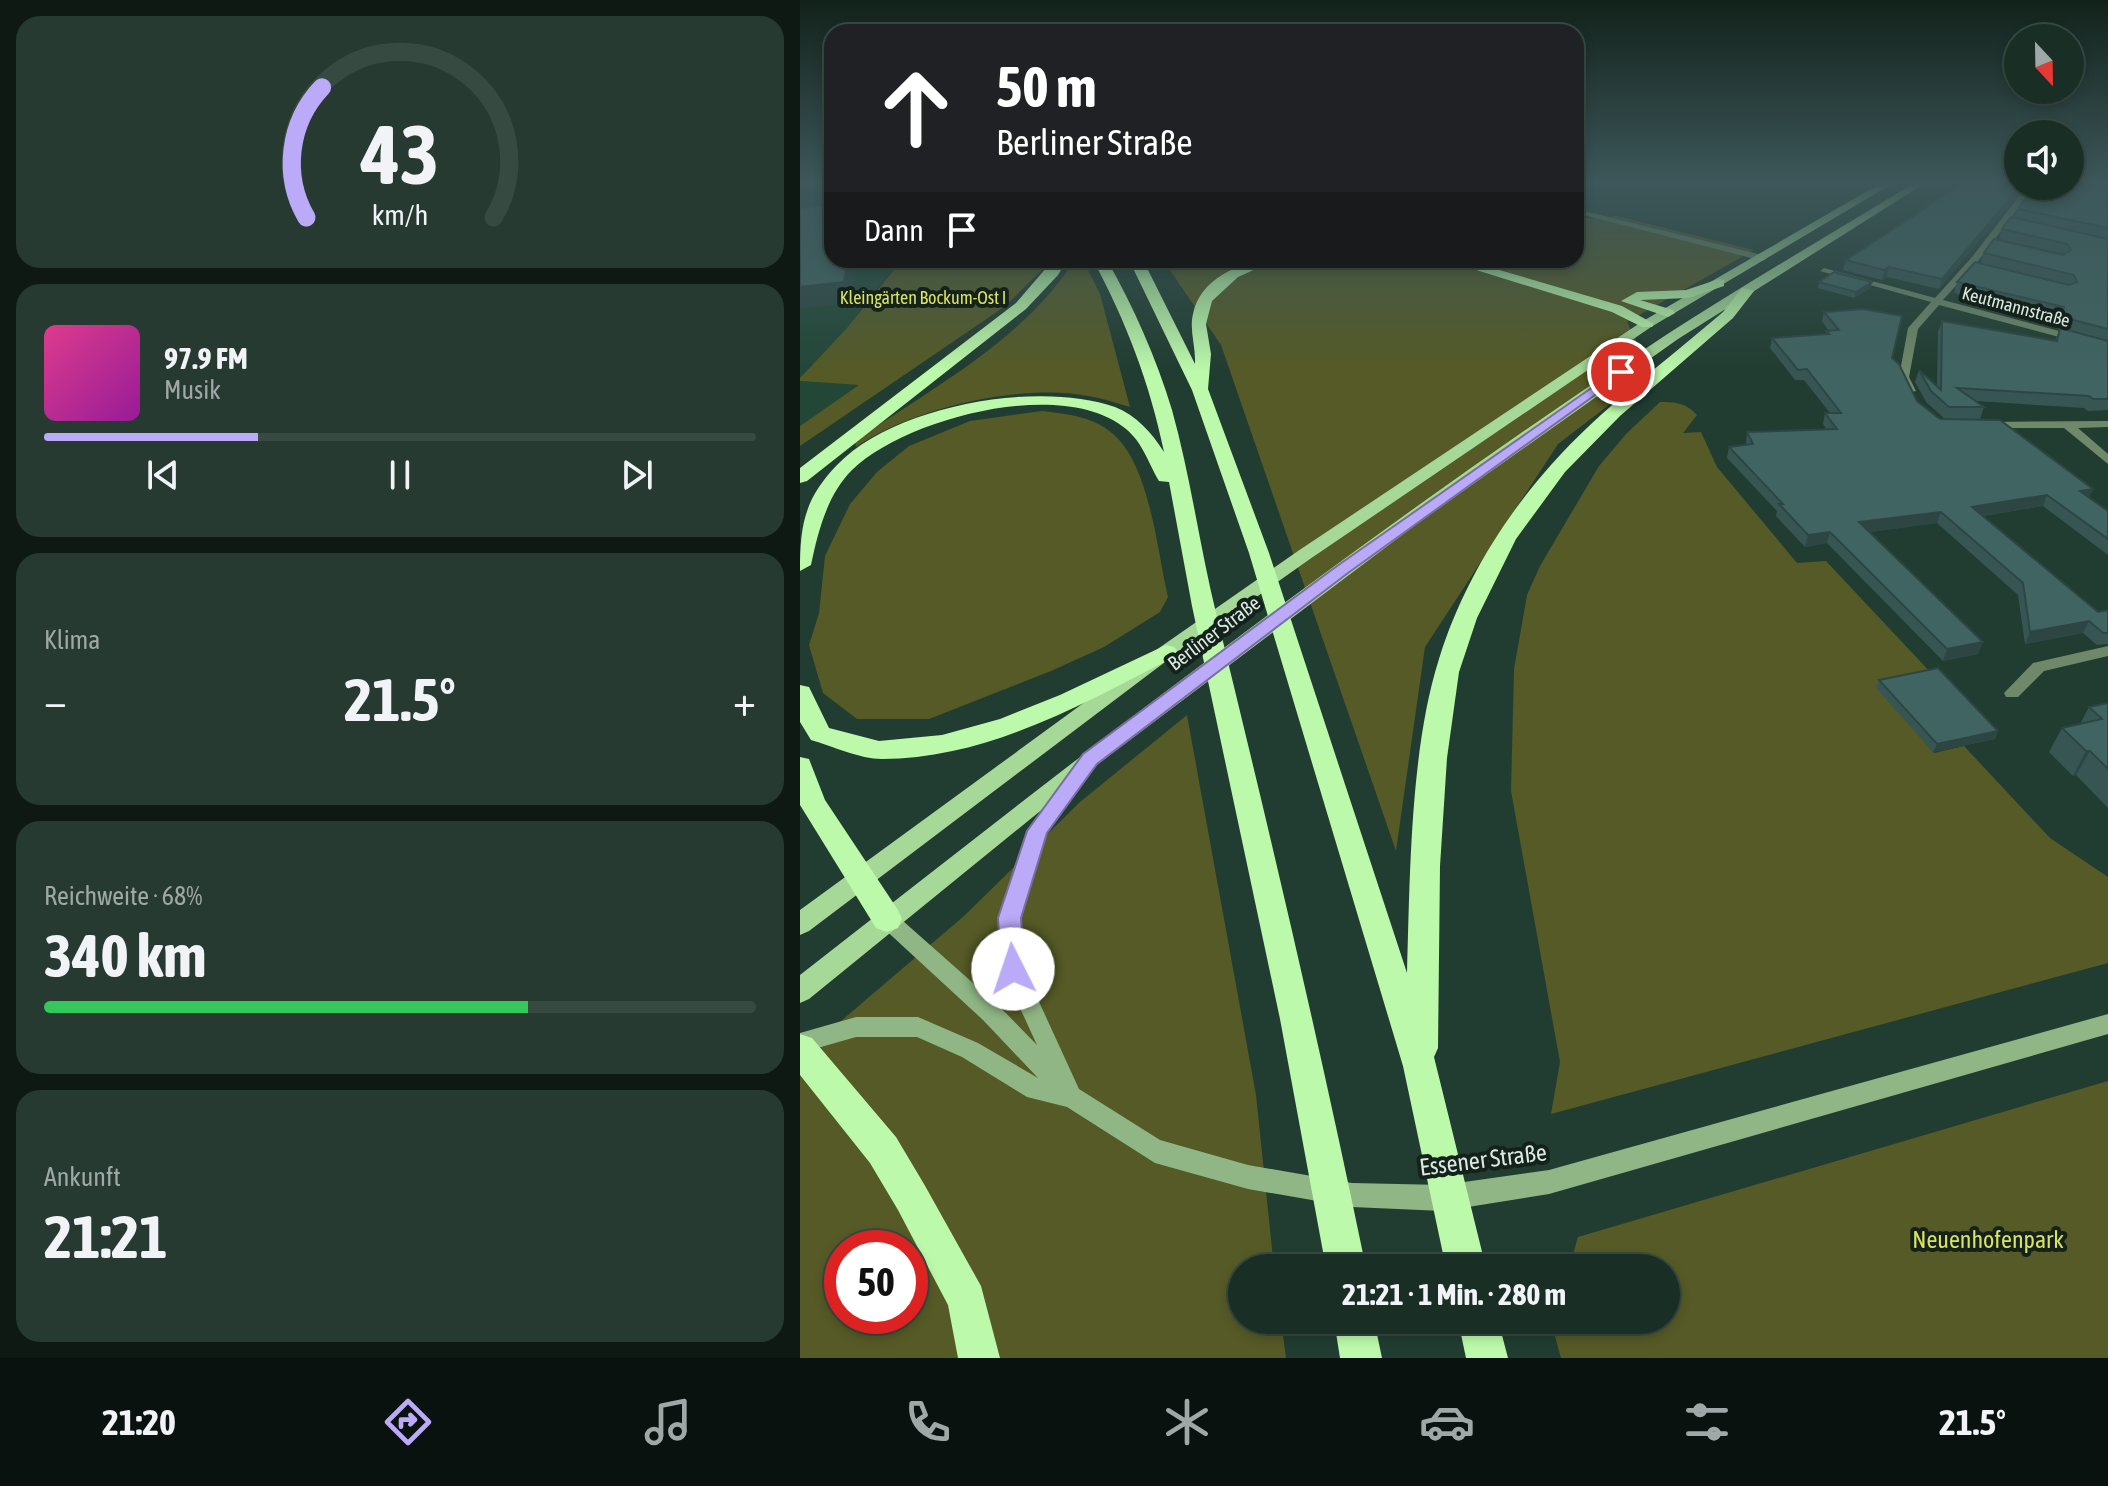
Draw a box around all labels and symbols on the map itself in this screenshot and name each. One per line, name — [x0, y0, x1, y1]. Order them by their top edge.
north arrow — [2004, 24, 2084, 104]
street label: Keutmannstraße — [1960, 282, 2072, 331]
park label: Kleingärten Bockum-Ost I — [840, 287, 1006, 308]
pin — [1587, 338, 1655, 406]
street label: Berliner Straße — [1163, 591, 1264, 675]
position arrow — [971, 927, 1055, 1011]
street label: Essener Straße — [1418, 1138, 1548, 1181]
park label: Neuenhofenpark — [1912, 1226, 2064, 1253]
speed limit sign: 50 — [824, 1230, 928, 1334]

